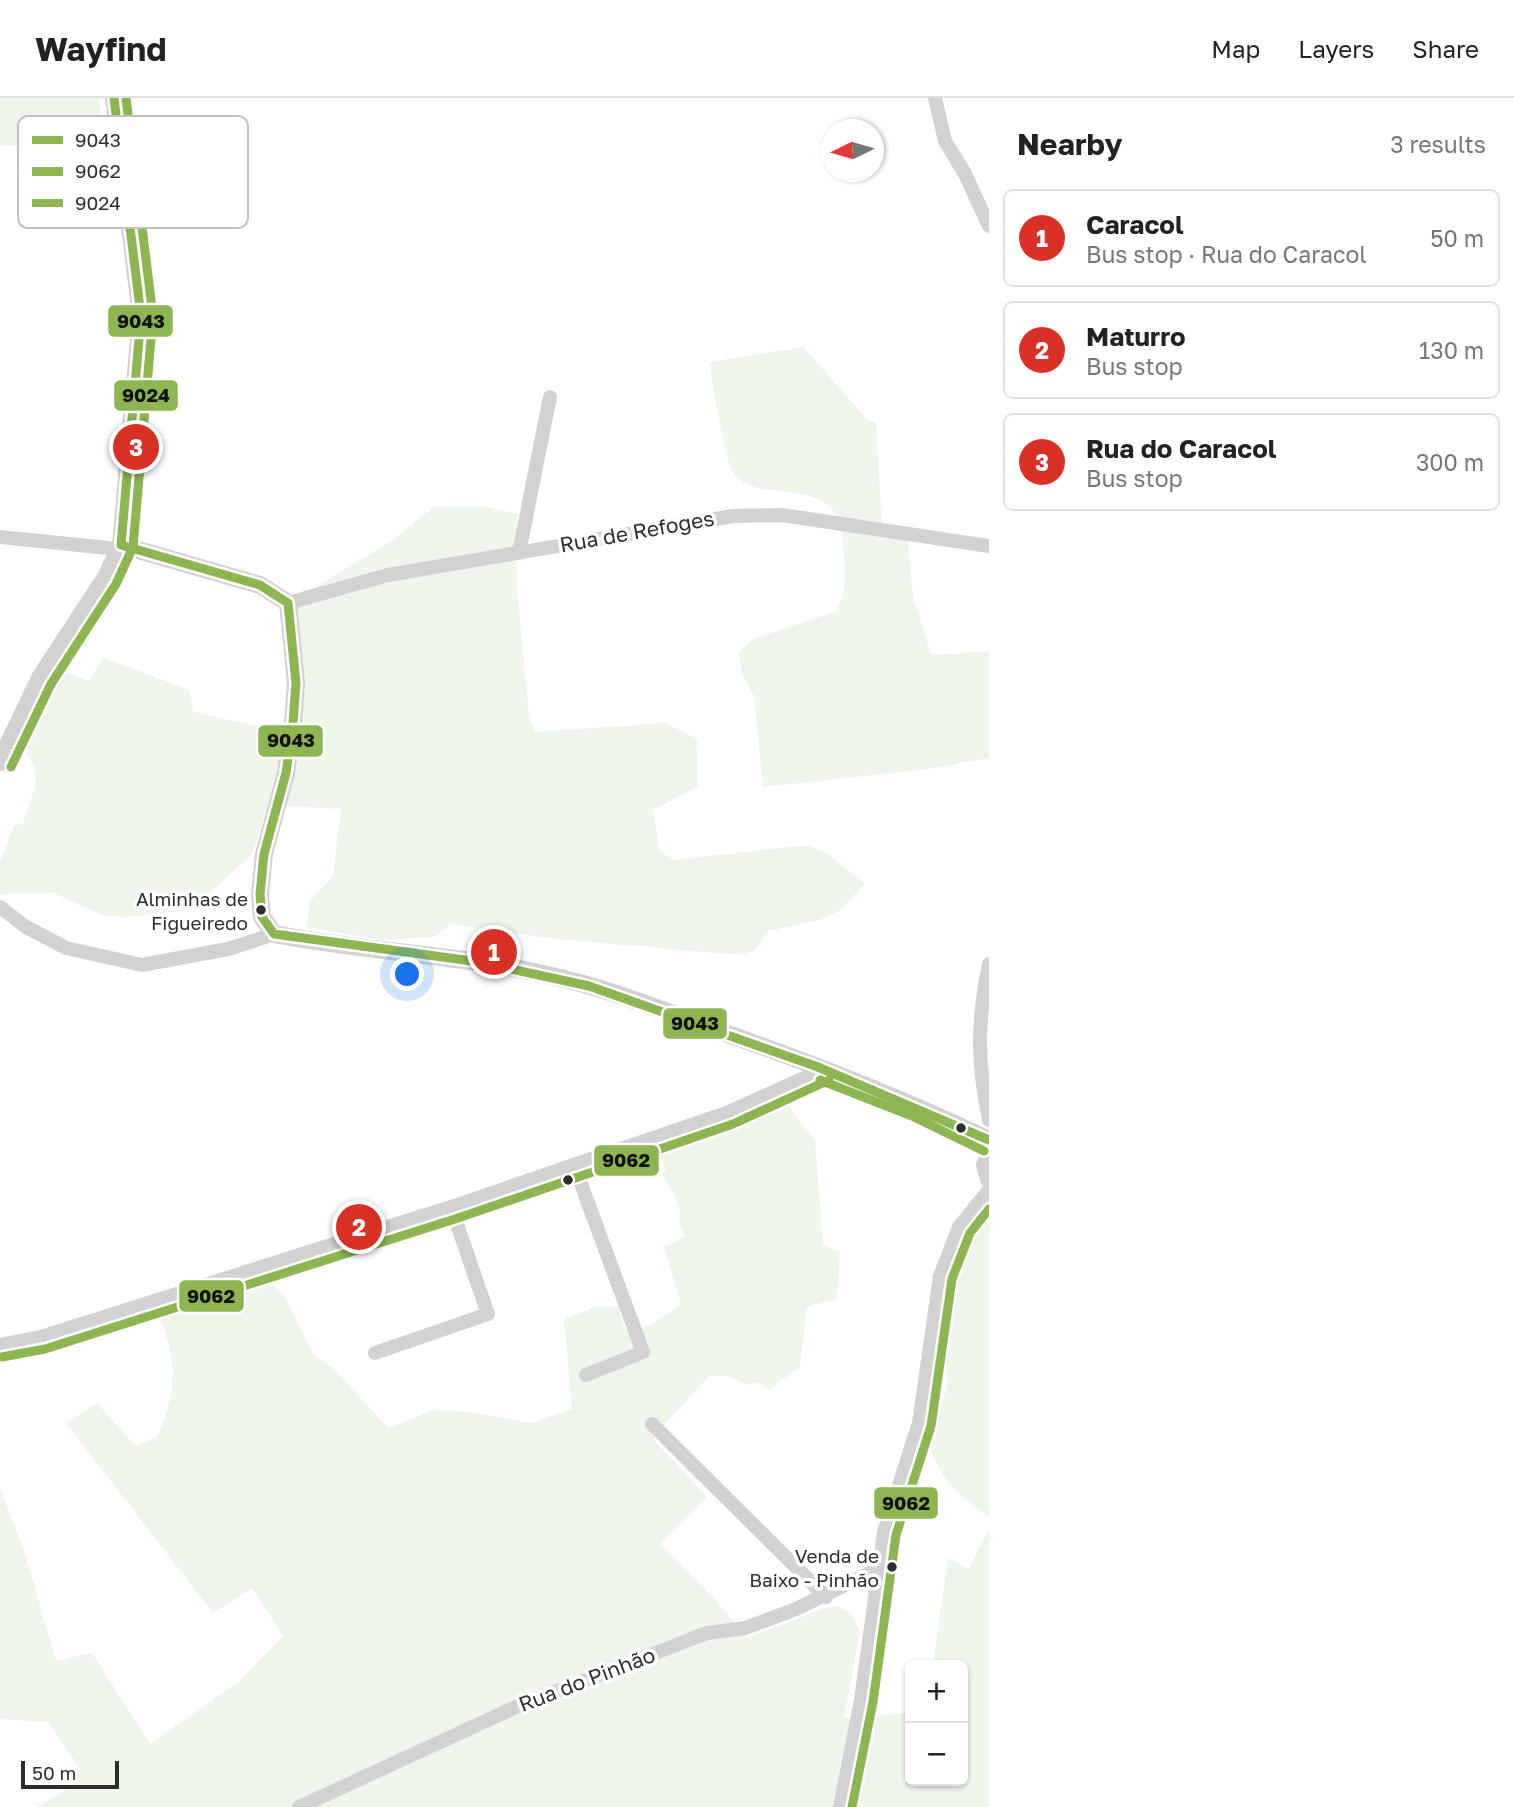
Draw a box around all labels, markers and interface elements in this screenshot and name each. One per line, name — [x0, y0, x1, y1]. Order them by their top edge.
text: Wayfind — [35, 29, 166, 68]
text: Map — [1211, 34, 1260, 63]
text: Layers — [1298, 34, 1374, 63]
text: Share — [1412, 34, 1479, 63]
legend — [18, 116, 248, 228]
north arrow — [821, 119, 884, 182]
text: Nearby — [1017, 126, 1122, 162]
text: 9043 — [75, 128, 121, 151]
text: 3 results — [1390, 130, 1486, 158]
text: 9062 — [75, 159, 121, 182]
text: 9024 — [75, 191, 121, 214]
text: Caracol — [1086, 209, 1184, 240]
text: 1 — [1036, 224, 1048, 252]
text: 50 m — [1430, 224, 1484, 252]
text: Bus stop · Rua do Caracol — [1086, 240, 1367, 268]
line badge: 9043 — [107, 304, 174, 338]
text: 9043 — [117, 309, 165, 332]
text: Maturro — [1086, 321, 1186, 352]
text: 2 — [1035, 336, 1049, 364]
text: 130 m — [1419, 336, 1484, 364]
text: Bus stop — [1086, 352, 1183, 380]
line badge: 9024 — [113, 379, 179, 412]
text: 9024 — [122, 383, 170, 406]
pin: 3 — [113, 421, 159, 473]
text: Rua do Caracol — [1086, 433, 1276, 464]
text: 3 — [1035, 448, 1049, 476]
text: 300 m — [1416, 448, 1484, 476]
text: Bus stop — [1086, 464, 1183, 492]
street label: Rua de Refoges — [558, 505, 716, 557]
line badge: 9043 — [257, 724, 324, 758]
text: 9043 — [267, 728, 315, 751]
place label: Alminhas de Figueiredo — [136, 887, 248, 934]
marker: Alminhas de Figueiredo — [254, 903, 268, 917]
pin: 1 — [471, 926, 517, 978]
your location — [390, 957, 424, 991]
line badge: 9043 — [662, 1007, 728, 1040]
text: 9043 — [671, 1011, 719, 1034]
unlabelled marker — [954, 1121, 968, 1135]
line badge: 9062 — [593, 1144, 660, 1177]
text: 9062 — [602, 1148, 650, 1171]
unlabelled marker — [561, 1173, 575, 1187]
pin: 2 — [336, 1201, 382, 1253]
line badge: 9062 — [178, 1279, 245, 1313]
text: 9062 — [187, 1284, 235, 1307]
line badge: 9062 — [873, 1486, 939, 1520]
text: 9062 — [882, 1491, 930, 1514]
place label: Venda de Baixo - Pinhão — [749, 1544, 879, 1591]
marker: Venda de Baixo - Pinhão — [885, 1560, 899, 1574]
street label: Rua do Pinhão — [515, 1641, 659, 1717]
map controls — [905, 1660, 968, 1786]
button: + — [905, 1660, 968, 1723]
button: − — [905, 1723, 968, 1786]
scale bar — [21, 1758, 119, 1790]
text: 50 m — [32, 1761, 76, 1784]

